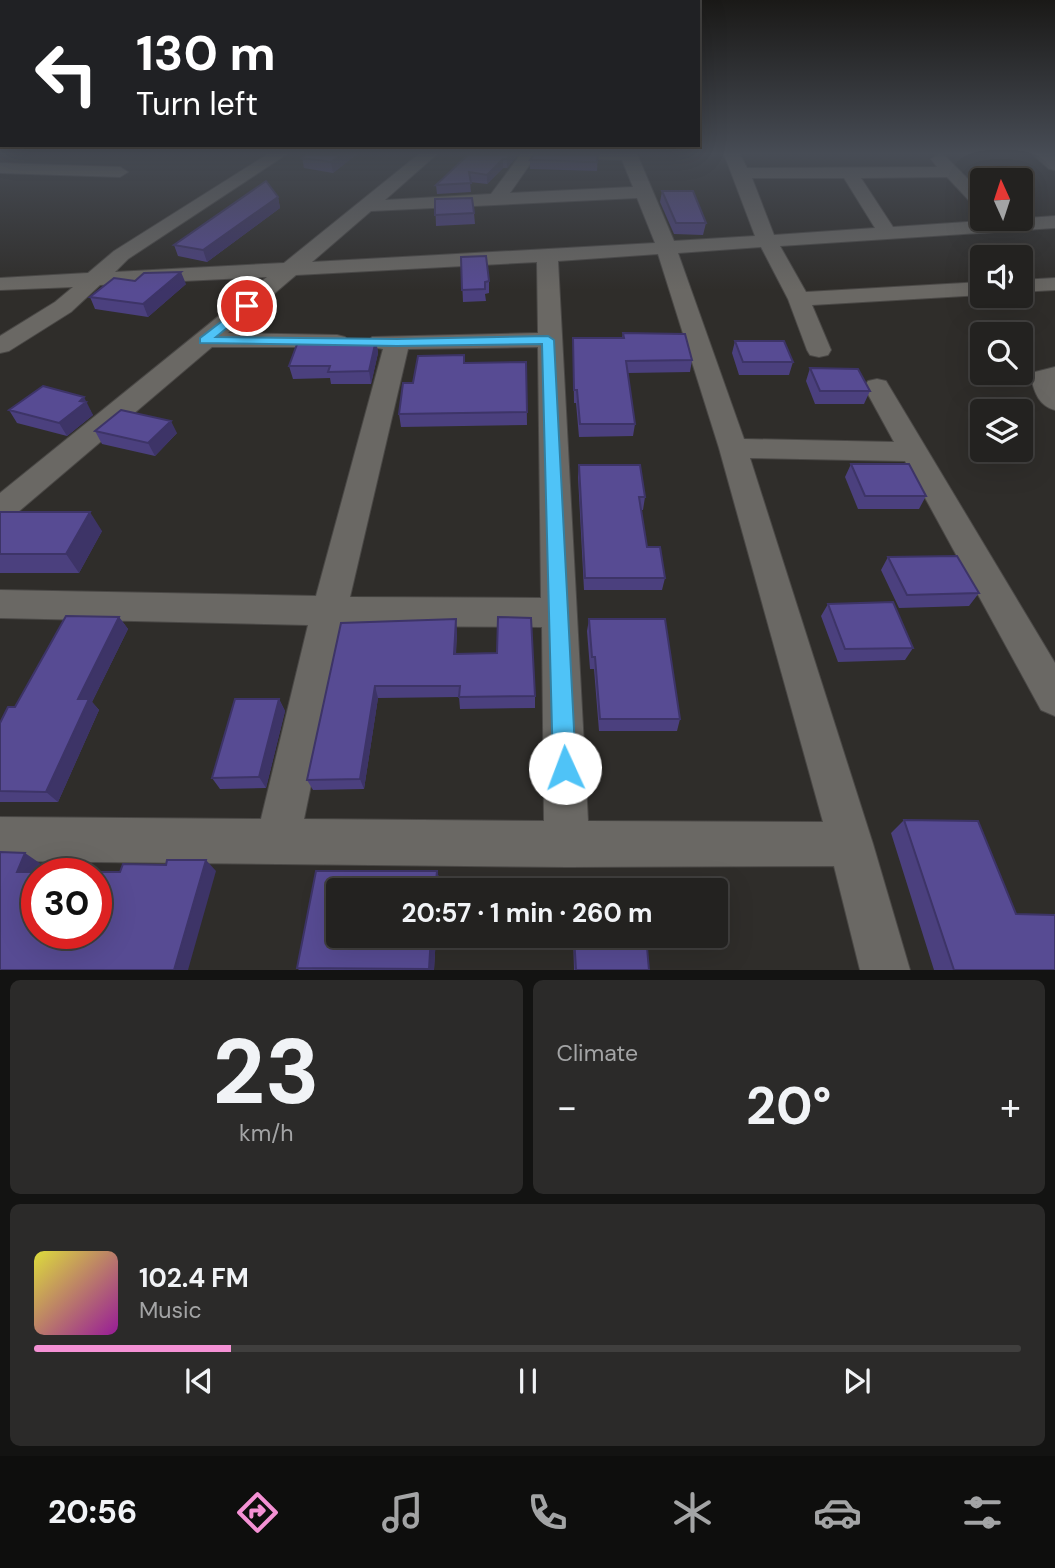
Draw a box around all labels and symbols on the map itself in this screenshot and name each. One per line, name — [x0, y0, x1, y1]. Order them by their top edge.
north arrow — [970, 168, 1032, 231]
pin — [217, 276, 277, 336]
position arrow — [528, 731, 602, 805]
speed limit sign: 30 — [21, 858, 112, 949]

